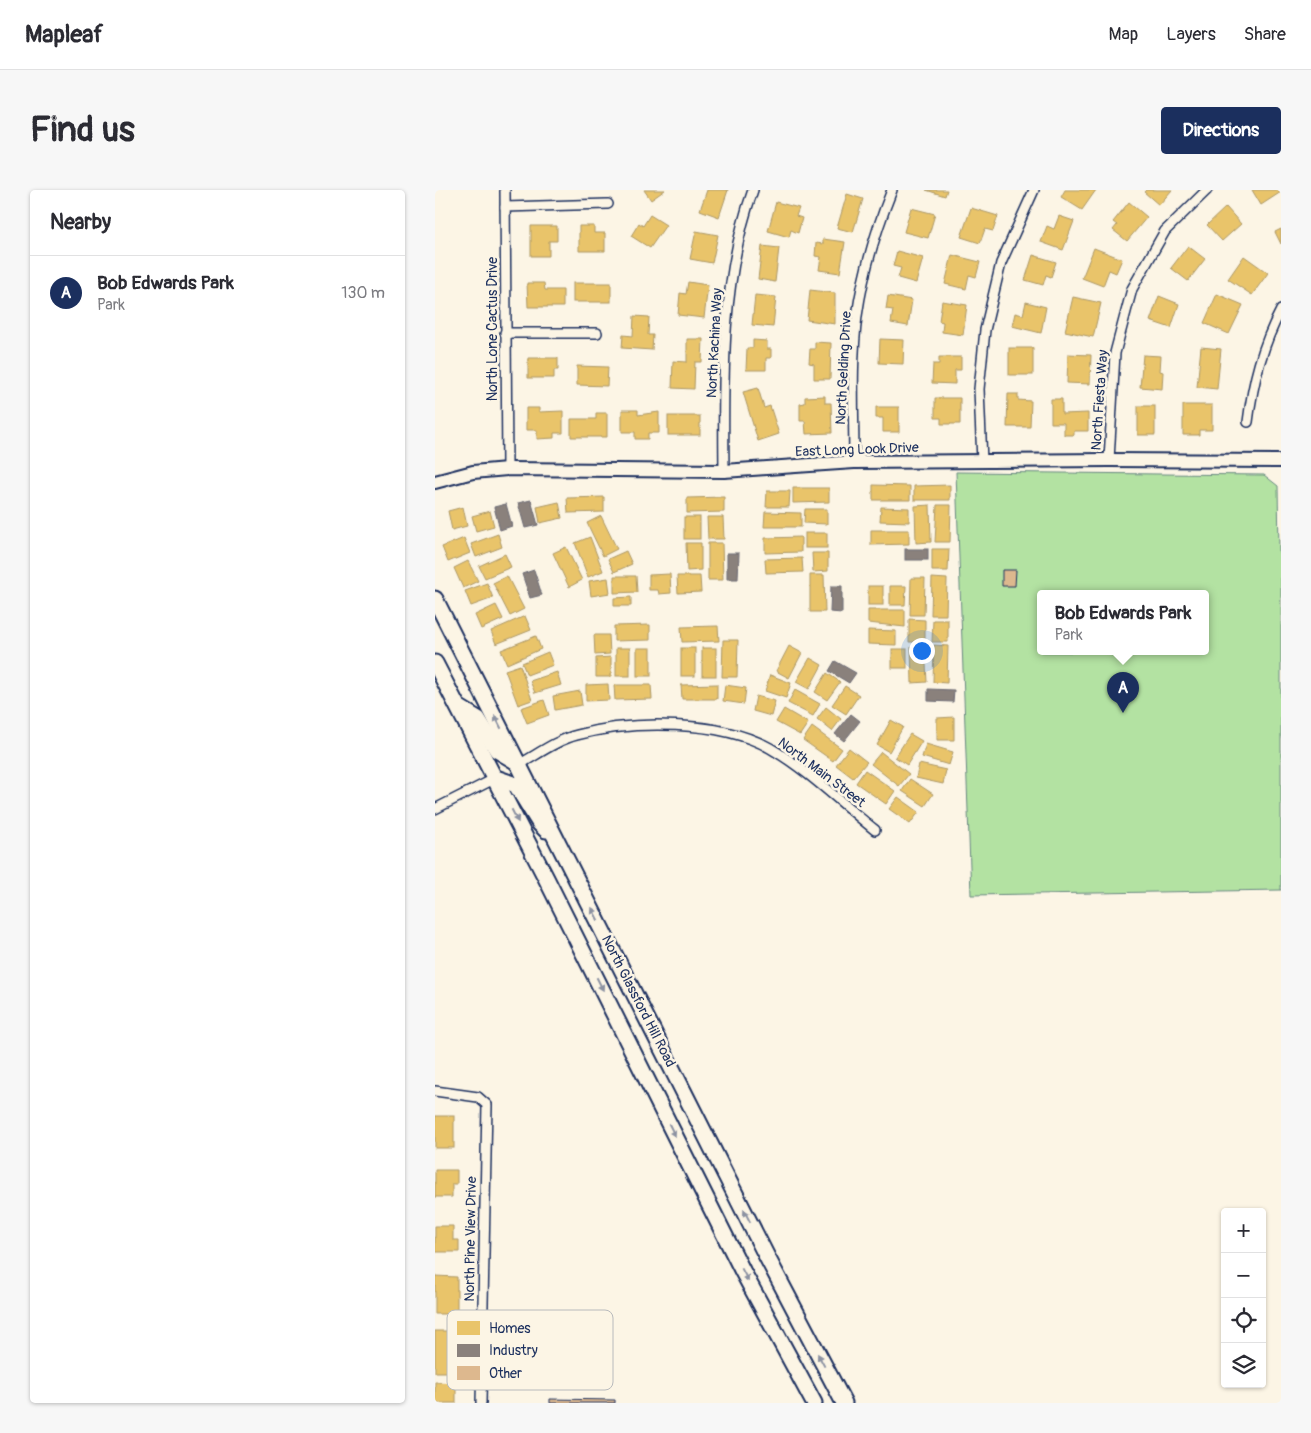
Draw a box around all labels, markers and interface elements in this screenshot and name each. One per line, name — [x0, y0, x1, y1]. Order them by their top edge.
text: Mapleaf — [25, 20, 103, 49]
text: Map — [1109, 23, 1138, 46]
text: Layers — [1166, 23, 1216, 46]
text: Share — [1244, 23, 1286, 46]
button: Directions — [1161, 107, 1281, 154]
text: Find us — [30, 108, 135, 152]
text: Nearby — [50, 209, 111, 236]
street label: North Lone Cactus Drive — [484, 257, 501, 401]
text: Bob Edwards Park — [97, 271, 234, 295]
text: A — [61, 283, 71, 303]
text: 130 m — [341, 283, 385, 303]
street label: North Kachina Way — [703, 288, 726, 399]
text: Park — [97, 295, 125, 315]
street label: North Gelding Drive — [832, 311, 855, 425]
street label: North Fiesta Way — [1087, 349, 1111, 451]
street label: East Long Look Drive — [795, 439, 919, 460]
popup — [1037, 590, 1209, 655]
text: Bob Edwards Park — [1055, 601, 1191, 625]
text: Park — [1055, 625, 1083, 645]
your location — [909, 638, 935, 664]
pin: A — [1107, 672, 1139, 713]
one-way arrow — [494, 715, 502, 729]
street label: North Main Street — [775, 734, 869, 811]
one-way arrow — [511, 808, 519, 823]
one-way arrow — [591, 907, 599, 921]
street label: North Glassford Hill Road — [598, 932, 679, 1070]
one-way arrow — [596, 977, 604, 991]
one-way arrow — [668, 1122, 676, 1137]
street label: North Pine View Drive — [461, 1176, 480, 1302]
one-way arrow — [742, 1208, 751, 1223]
map controls — [1221, 1208, 1266, 1388]
button: + — [1221, 1208, 1266, 1253]
button: − — [1221, 1253, 1266, 1298]
one-way arrow — [741, 1268, 749, 1282]
button: locate — [1221, 1298, 1266, 1343]
legend — [447, 1310, 613, 1390]
text: Homes — [489, 1320, 531, 1337]
text: Industry — [489, 1342, 538, 1359]
button: layers — [1221, 1343, 1266, 1388]
one-way arrow — [817, 1353, 825, 1367]
text: Other — [489, 1365, 522, 1382]

